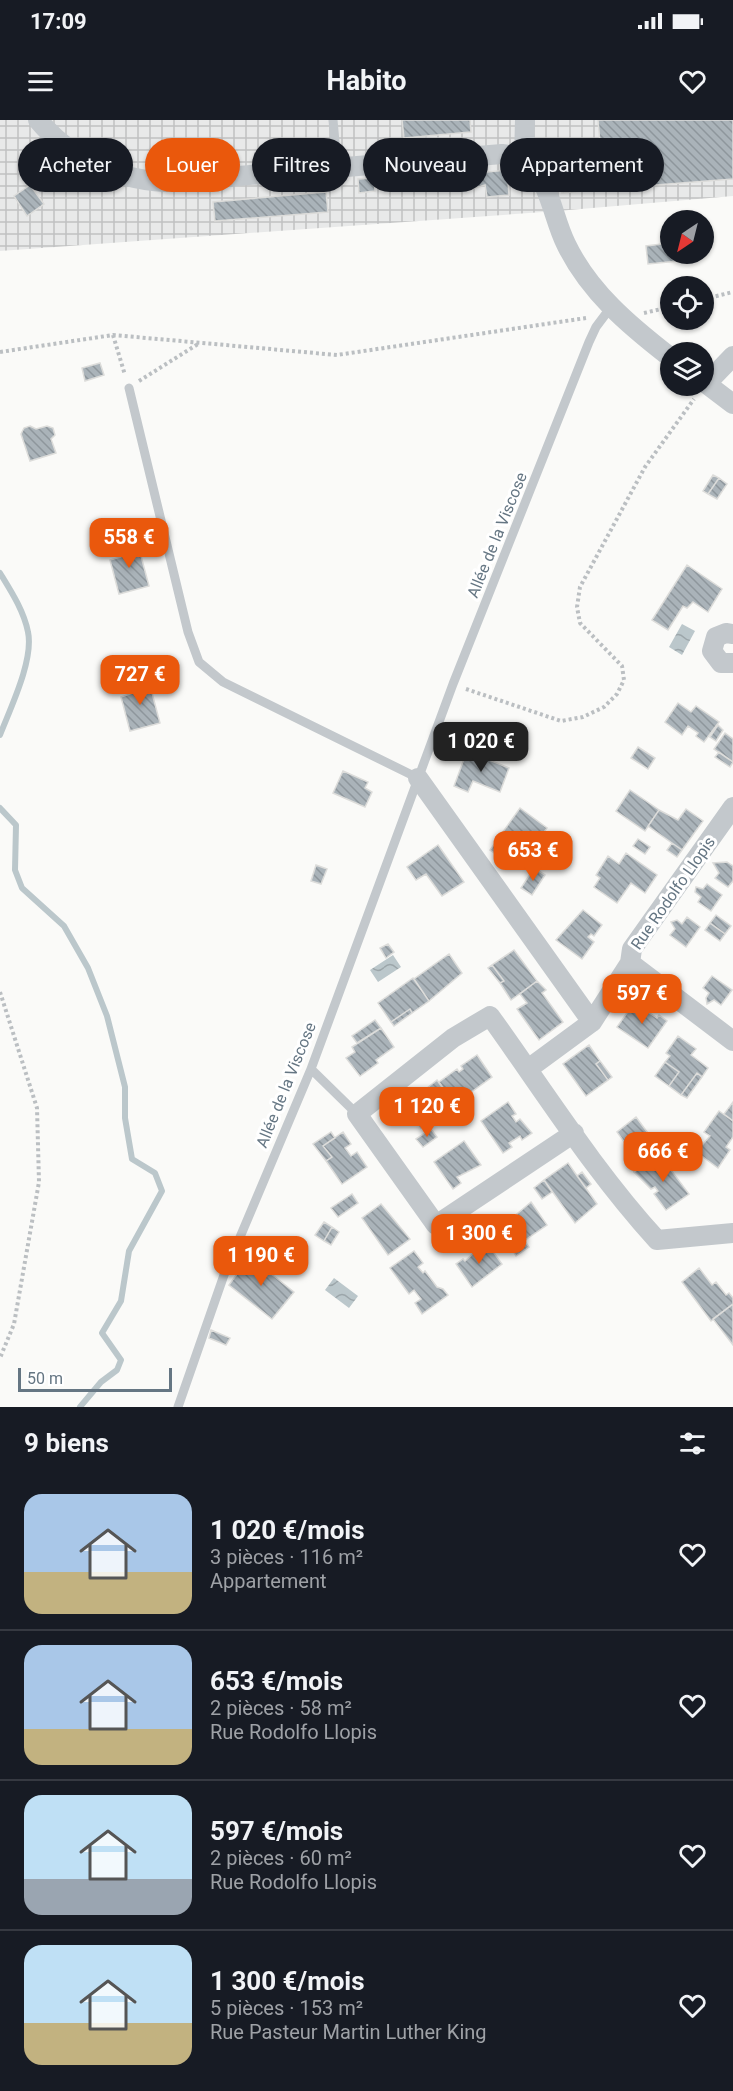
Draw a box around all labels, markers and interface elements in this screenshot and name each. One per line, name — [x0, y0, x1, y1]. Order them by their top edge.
text: 17:09 — [30, 9, 87, 34]
icon: menu — [24, 65, 57, 98]
text: Habito — [327, 65, 406, 97]
icon: heart — [676, 65, 709, 98]
chip: Acheter — [18, 138, 133, 192]
chip: Louer — [145, 138, 240, 192]
chip: Filtres — [252, 138, 351, 192]
chip: Nouveau — [363, 138, 488, 192]
chip: Appartement — [500, 138, 664, 192]
north arrow — [660, 210, 714, 264]
map controls — [660, 210, 714, 396]
button: locate — [660, 276, 714, 330]
button: layers — [660, 342, 714, 396]
street label: Allée de la Viscose — [463, 469, 531, 601]
pin: 558 € — [87, 518, 171, 569]
text: 558 € — [104, 525, 154, 549]
pin: 727 € — [98, 655, 182, 706]
text: 727 € — [115, 662, 165, 686]
pin: 1 020 € — [426, 722, 536, 773]
text: 1 020 € — [447, 729, 515, 753]
pin: 653 € — [491, 831, 575, 882]
street label: Rue Rodolfo Llopis — [627, 833, 719, 953]
text: 653 € — [508, 838, 558, 862]
pin: 597 € — [600, 974, 684, 1025]
text: 597 € — [617, 981, 667, 1005]
street label: Allée de la Viscose — [252, 1019, 320, 1151]
pin: 1 120 € — [372, 1087, 482, 1138]
text: 1 120 € — [393, 1094, 461, 1118]
pin: 666 € — [621, 1132, 705, 1183]
text: 666 € — [638, 1139, 688, 1163]
pin: 1 300 € — [424, 1214, 534, 1265]
text: 1 300 € — [445, 1221, 513, 1245]
pin: 1 190 € — [206, 1236, 316, 1287]
text: 1 190 € — [227, 1243, 295, 1267]
scale bar — [18, 1365, 172, 1392]
text: 50 m — [27, 1369, 63, 1388]
icon: filters — [676, 1427, 709, 1460]
text: 9 biens — [24, 1428, 109, 1458]
text: 1 020 €/mois — [210, 1515, 365, 1545]
icon: home — [72, 1518, 144, 1590]
icon: heart — [676, 1538, 709, 1571]
text: 3 pièces · 116 m² — [210, 1545, 363, 1569]
text: Appartement — [210, 1569, 327, 1593]
text: 653 €/mois — [210, 1666, 343, 1696]
icon: home — [72, 1669, 144, 1741]
icon: heart — [676, 1689, 709, 1722]
text: 2 pièces · 58 m² — [210, 1696, 352, 1720]
text: Rue Rodolfo Llopis — [210, 1720, 377, 1744]
text: 597 €/mois — [210, 1816, 343, 1846]
icon: home — [72, 1819, 144, 1891]
icon: heart — [676, 1839, 709, 1872]
text: 2 pièces · 60 m² — [210, 1846, 352, 1870]
text: Rue Rodolfo Llopis — [210, 1870, 377, 1894]
text: 1 300 €/mois — [210, 1966, 365, 1996]
icon: home — [72, 1969, 144, 2041]
icon: heart — [676, 1989, 709, 2022]
text: 5 pièces · 153 m² — [210, 1996, 363, 2020]
text: Rue Pasteur Martin Luther King — [210, 2020, 487, 2044]

